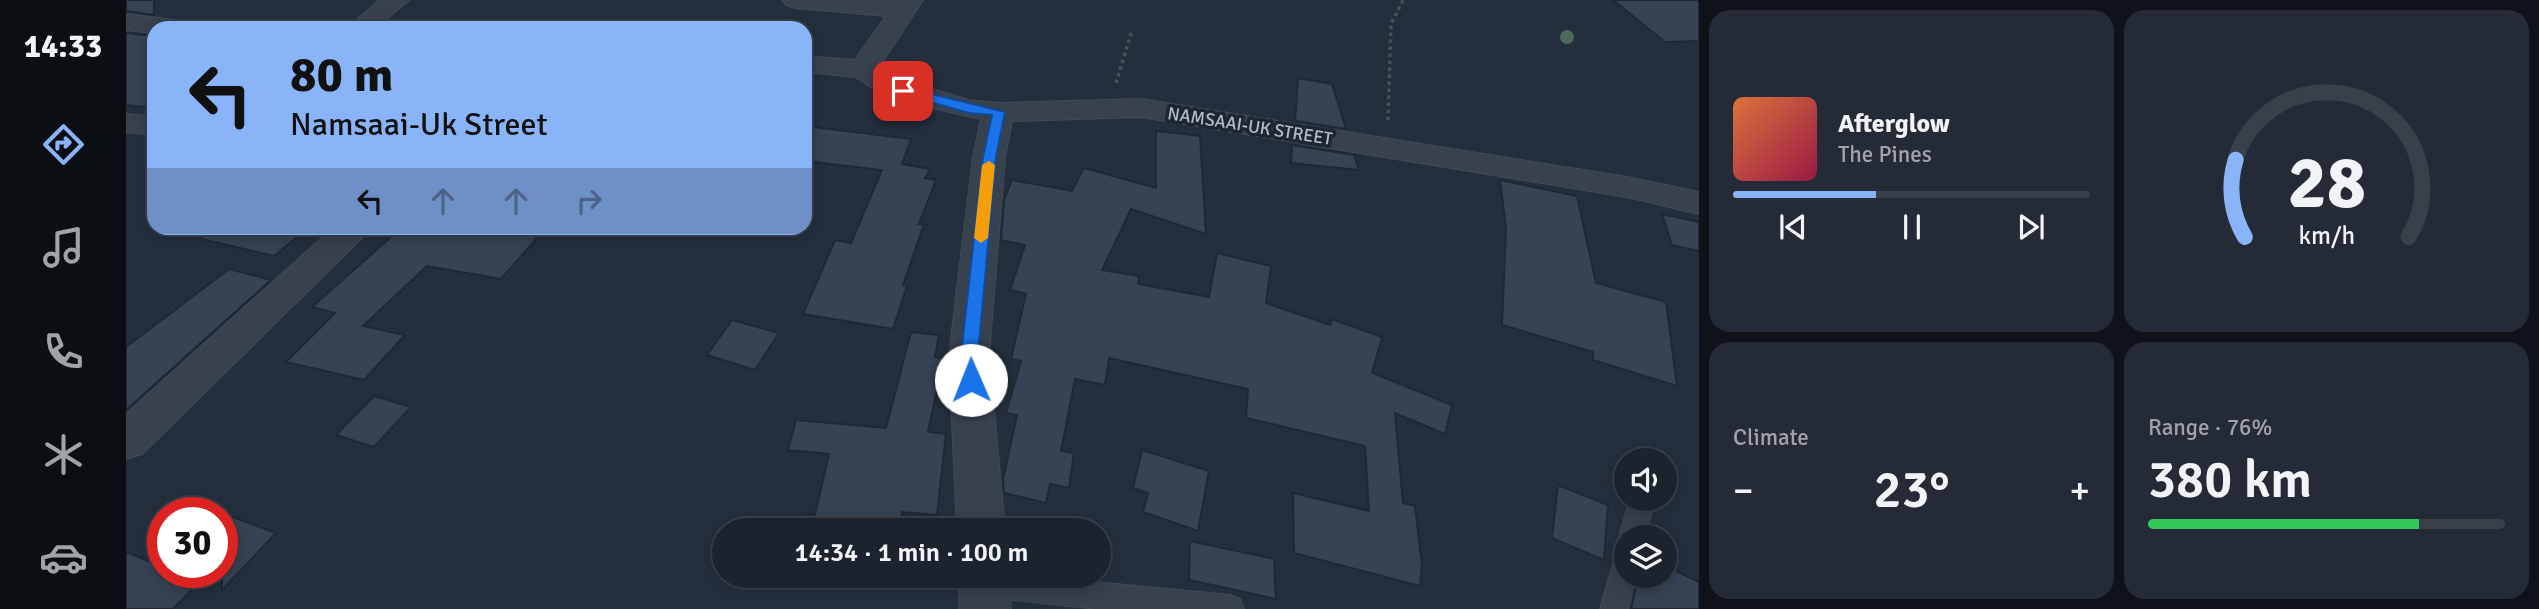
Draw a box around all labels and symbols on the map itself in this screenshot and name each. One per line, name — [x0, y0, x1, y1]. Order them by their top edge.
pin — [873, 61, 933, 121]
street label: NAMSAAI-UK STREET — [1166, 102, 1334, 150]
position arrow — [934, 343, 1008, 417]
speed limit sign: 30 — [147, 497, 238, 588]

